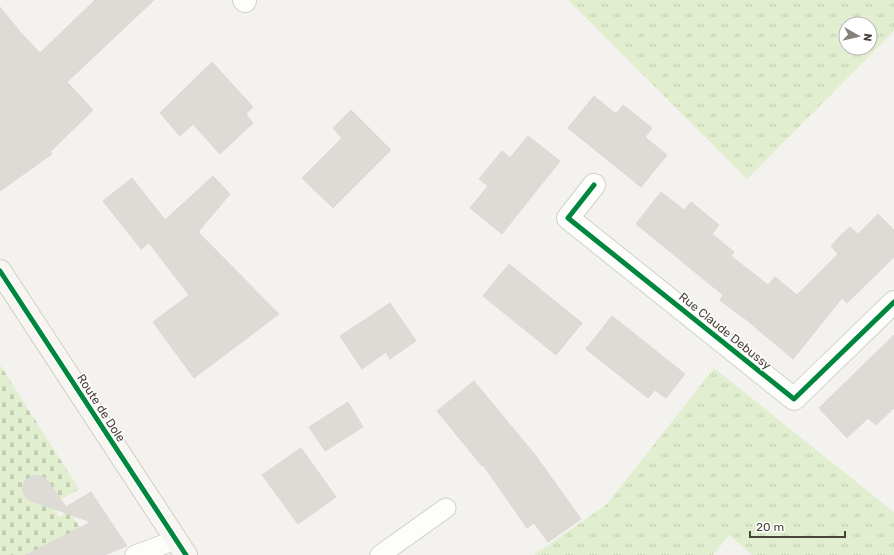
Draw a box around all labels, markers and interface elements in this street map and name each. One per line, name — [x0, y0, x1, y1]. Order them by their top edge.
north arrow — [838, 16, 878, 56]
text: N — [860, 32, 874, 42]
street label: Rue Claude Debussy — [676, 290, 774, 373]
street label: Route de Dole — [74, 372, 128, 445]
scale bar — [750, 513, 845, 539]
text: 20 m — [756, 520, 784, 534]

